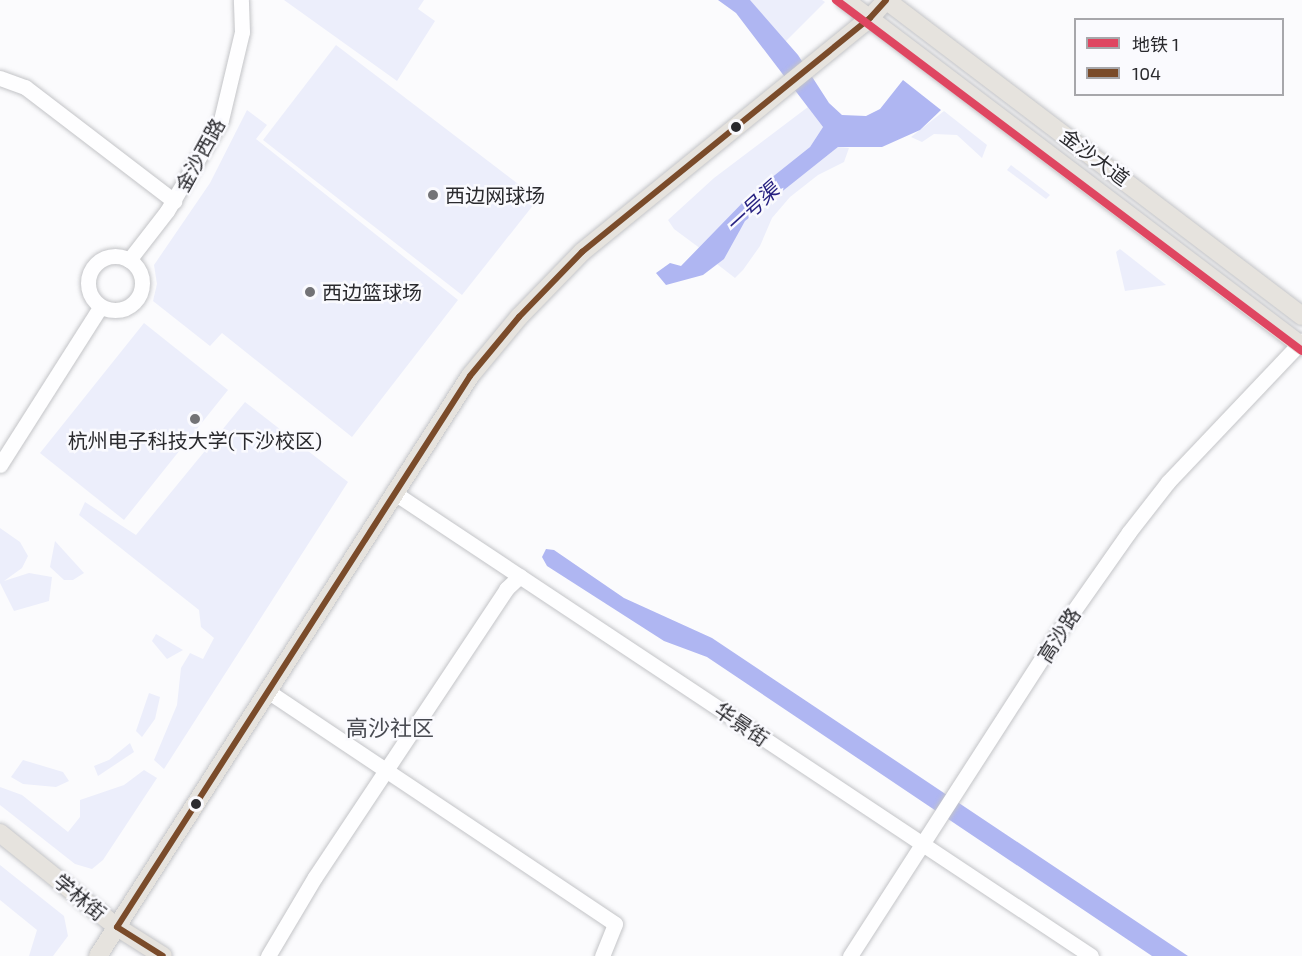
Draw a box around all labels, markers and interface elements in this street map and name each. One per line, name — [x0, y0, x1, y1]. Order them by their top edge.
legend — [1074, 18, 1284, 96]
text: 地铁 1 — [1132, 33, 1179, 55]
text: 104 — [1132, 62, 1161, 84]
street label: 金沙西路 — [170, 114, 230, 196]
unlabelled marker — [730, 121, 742, 133]
street label: 金沙大道 — [1056, 123, 1134, 191]
water label: 一号渠 — [720, 177, 784, 237]
place label: 西边网球场 — [445, 183, 545, 207]
marker: 西边网球场 — [426, 188, 440, 202]
place label: 西边篮球场 — [322, 280, 422, 304]
marker: 西边篮球场 — [303, 285, 317, 299]
marker: 杭州电子科技大学(下沙校区) — [188, 412, 202, 426]
place label: 杭州电子科技大学(下沙校区) — [68, 428, 322, 452]
street label: 高沙路 — [1033, 603, 1085, 667]
street label: 华景街 — [710, 697, 774, 751]
district label: 高沙社区 — [346, 715, 434, 741]
unlabelled marker — [190, 798, 202, 810]
street label: 学林街 — [49, 869, 111, 925]

